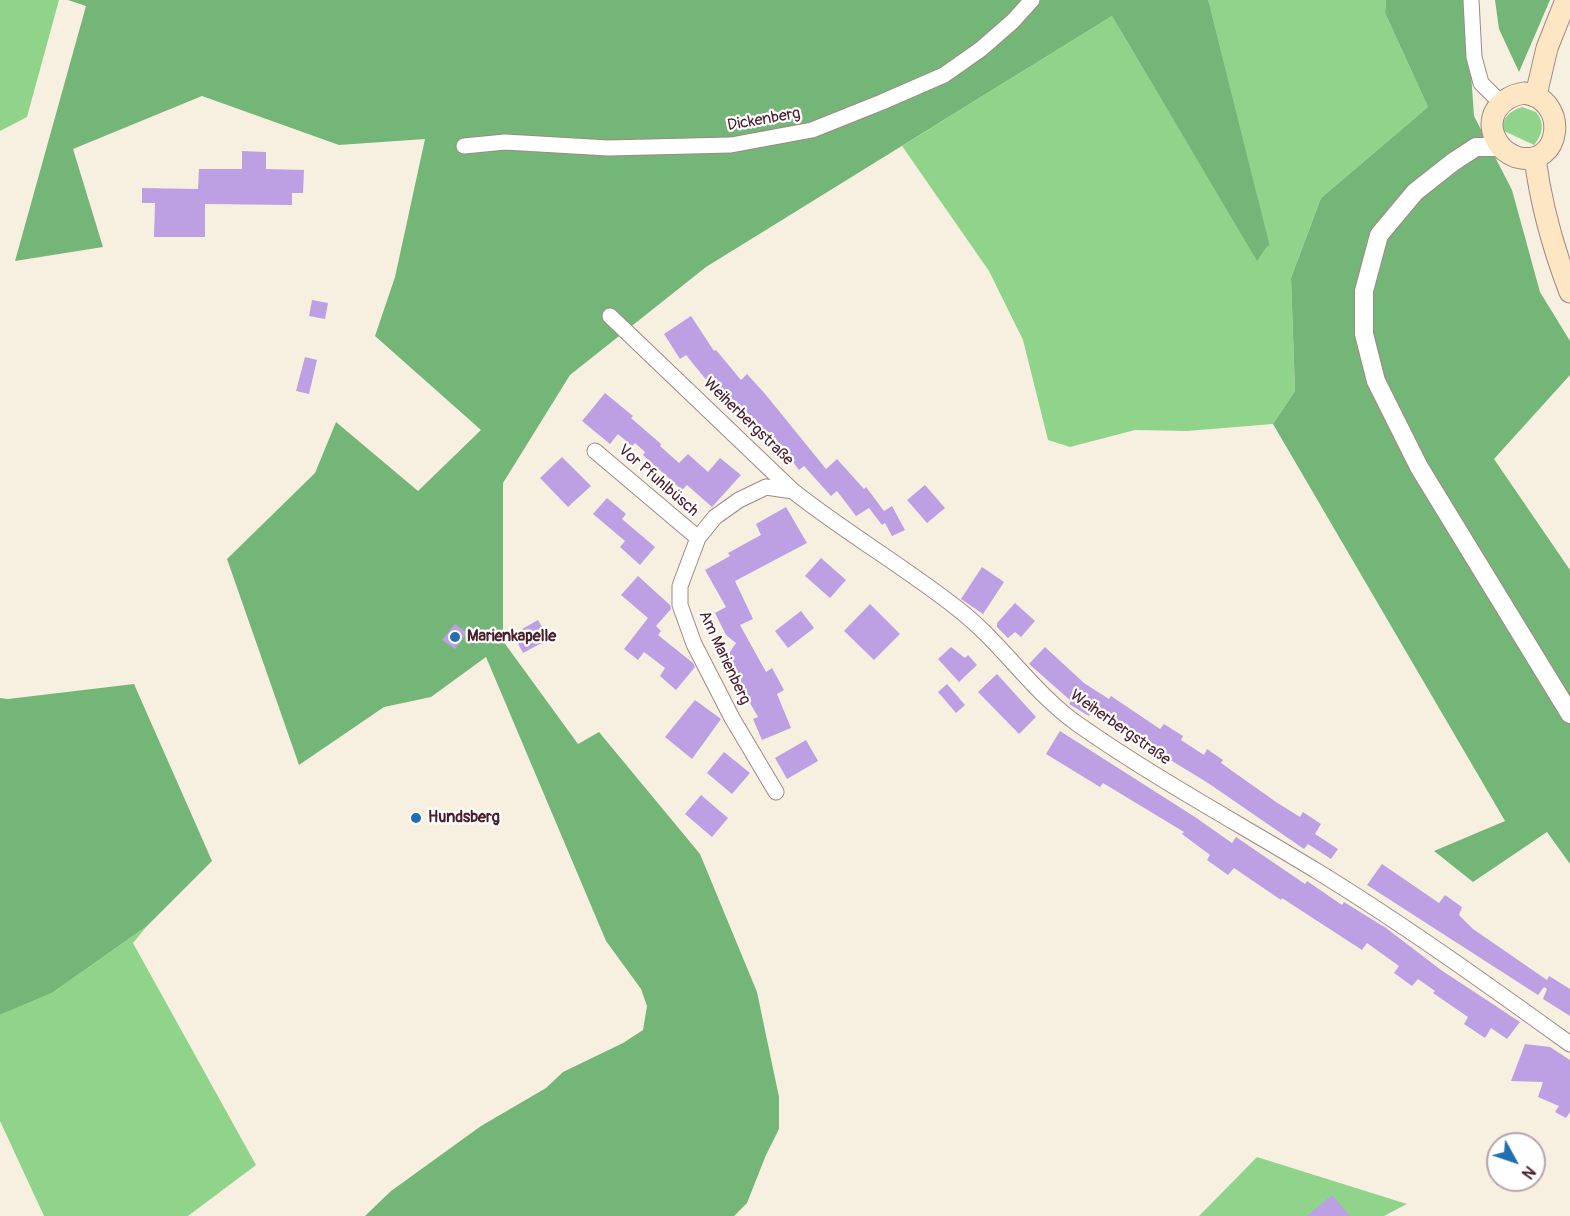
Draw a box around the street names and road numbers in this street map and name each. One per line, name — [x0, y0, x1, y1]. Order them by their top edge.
street label: Dickenberg — [726, 104, 802, 136]
street label: Weiherbergstraße — [699, 374, 797, 470]
street label: Vor Pfuhlbüsch — [614, 441, 702, 521]
street label: Am Marienberg — [694, 608, 754, 708]
street label: Weiherbergstraße — [1066, 686, 1174, 770]

